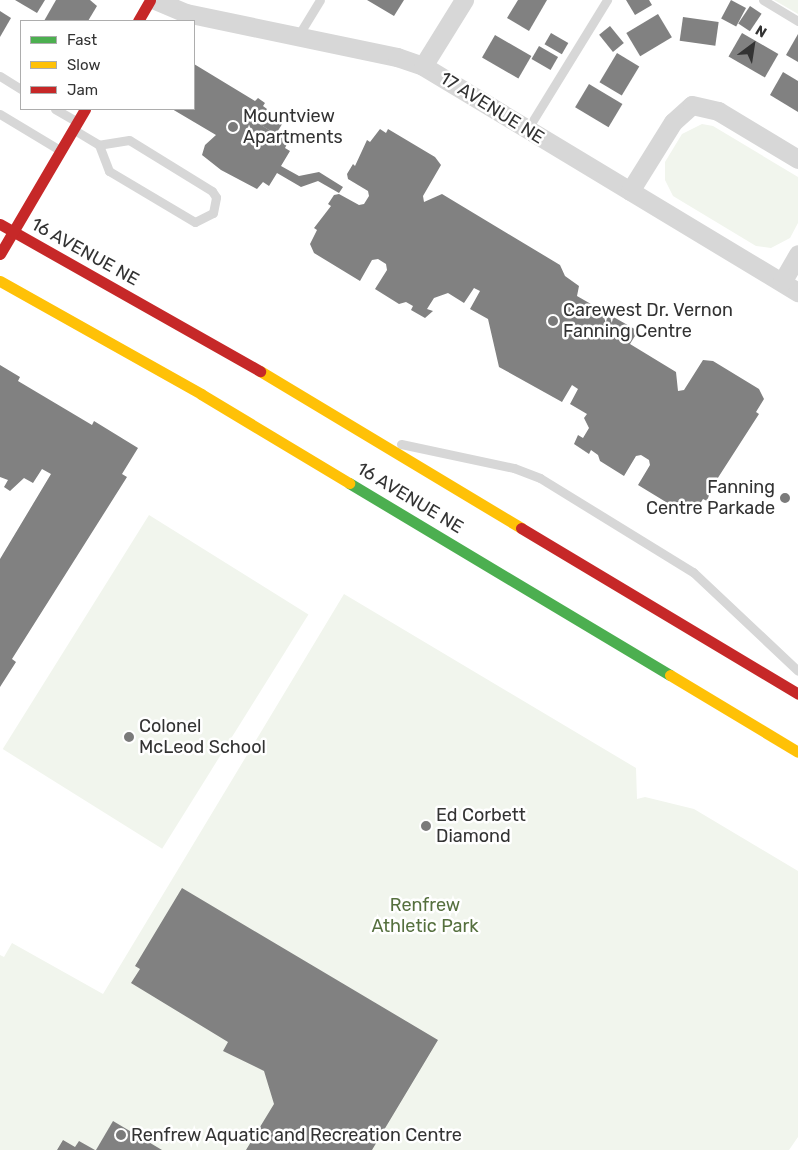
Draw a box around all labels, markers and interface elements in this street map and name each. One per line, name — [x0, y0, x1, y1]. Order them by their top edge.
legend — [20, 20, 195, 110]
north arrow — [728, 20, 778, 70]
text: N — [752, 22, 770, 42]
text: Fast — [67, 31, 97, 49]
text: Slow — [67, 56, 100, 74]
street label: 17 AVENUE NE — [436, 67, 548, 149]
text: Jam — [67, 81, 98, 99]
place label: Mountview Apartments — [243, 106, 343, 148]
marker: Mountview Apartments — [227, 121, 239, 133]
street label: 16 AVENUE NE — [27, 213, 143, 291]
place label: Carewest Dr. Vernon Fanning Centre — [563, 300, 733, 342]
marker: Carewest Dr. Vernon Fanning Centre — [547, 315, 559, 327]
street label: 16 AVENUE NE — [353, 458, 467, 538]
place label: Fanning Centre Parkade — [646, 477, 775, 520]
marker: Fanning Centre Parkade — [779, 492, 791, 504]
place label: Colonel McLeod School — [139, 716, 266, 759]
marker: Colonel McLeod School — [123, 731, 135, 743]
place label: Ed Corbett Diamond — [436, 805, 526, 848]
marker: Ed Corbett Diamond — [420, 820, 432, 832]
park label: Renfrew Athletic Park — [371, 895, 479, 938]
place label: Renfrew Aquatic and Recreation Centre — [131, 1124, 463, 1146]
marker: Renfrew Aquatic and Recreation Centre — [115, 1129, 127, 1141]

